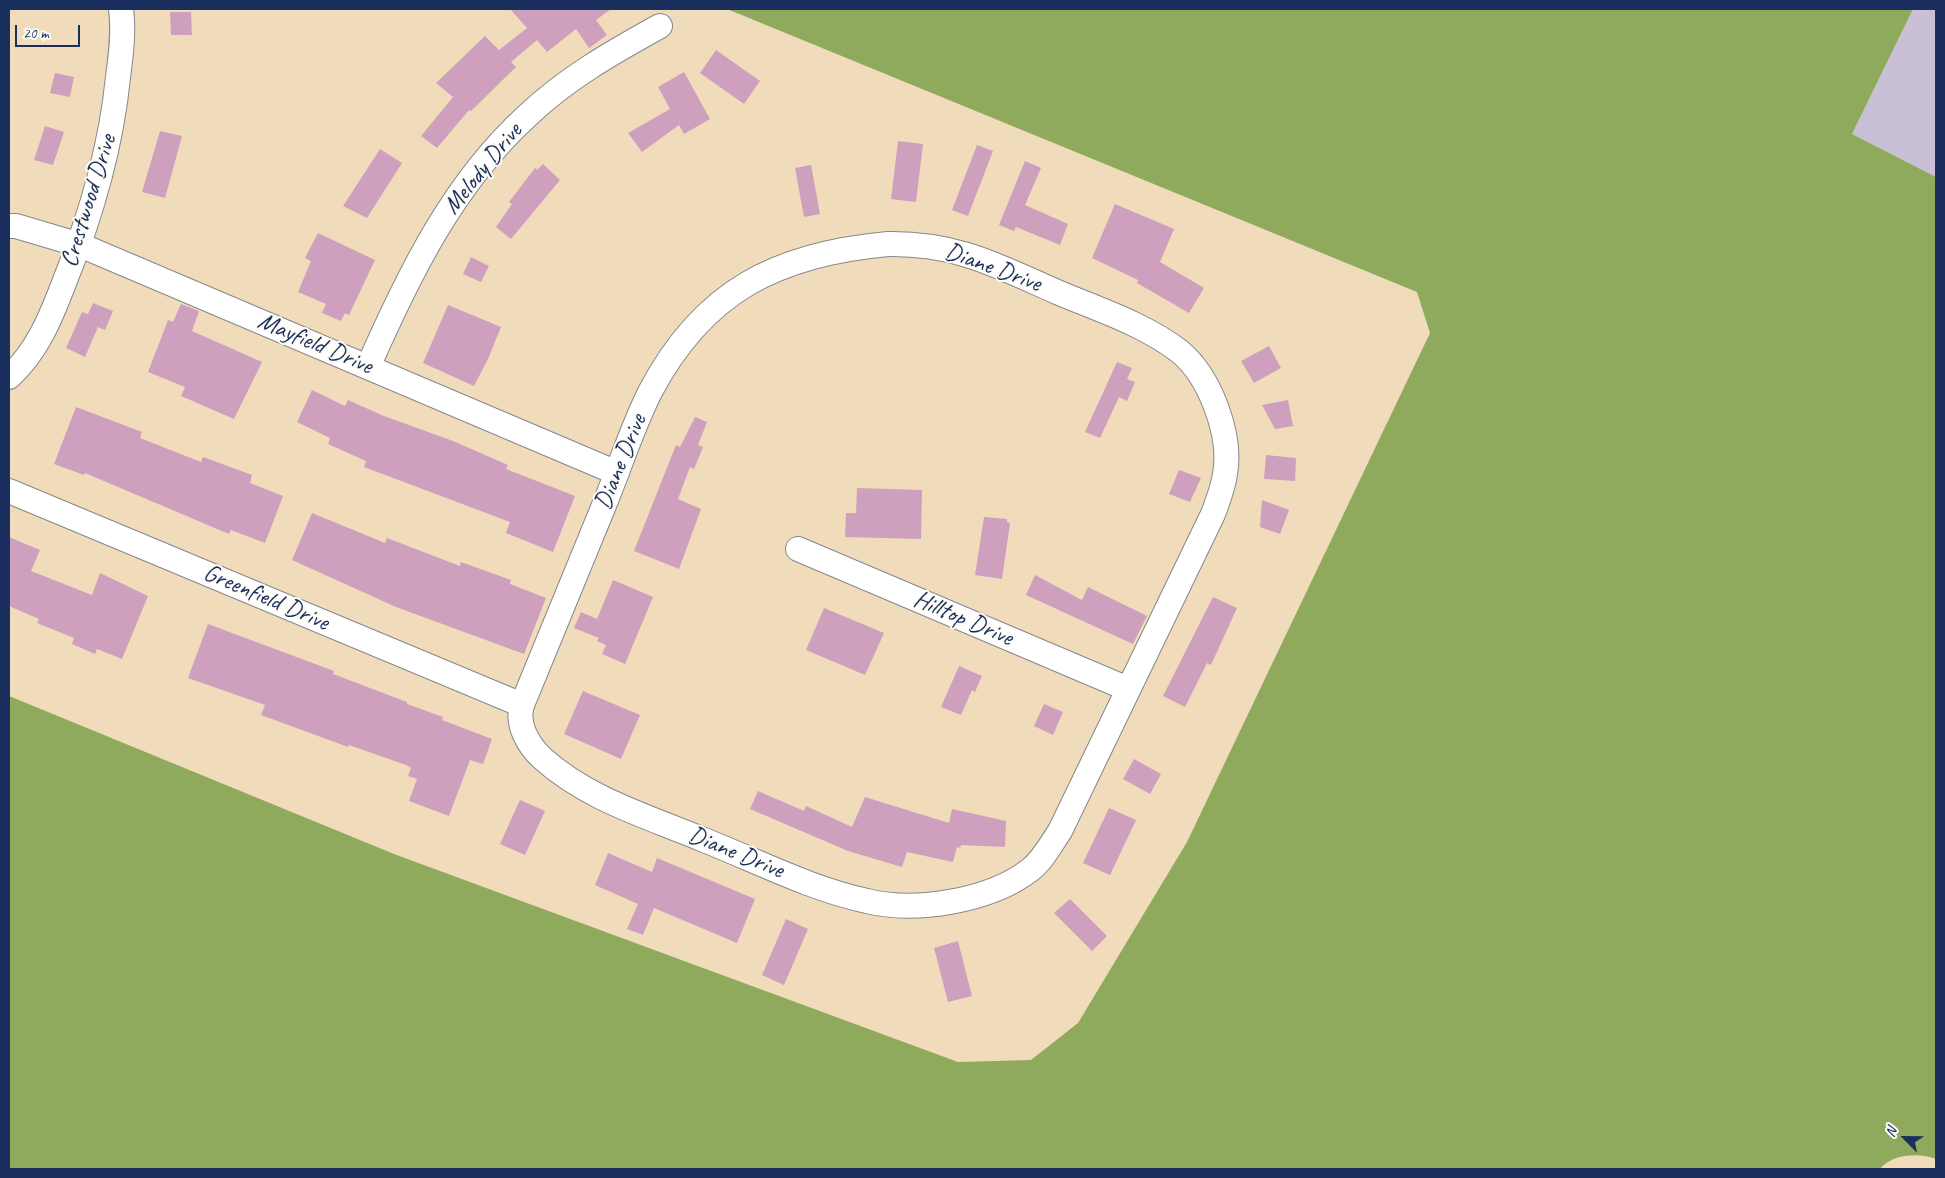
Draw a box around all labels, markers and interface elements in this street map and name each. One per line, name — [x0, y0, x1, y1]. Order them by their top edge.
scale bar — [18, 15, 82, 47]
text: 20 m — [23, 24, 49, 43]
street label: Melody Drive — [437, 117, 529, 221]
street label: Crestwood Drive — [55, 131, 123, 271]
street label: Diane Drive — [941, 237, 1045, 299]
street label: Mayfield Drive — [253, 306, 377, 382]
street label: Diane Drive — [588, 410, 654, 514]
street label: Greenfield Drive — [199, 558, 333, 638]
street label: Hilltop Drive — [909, 585, 1017, 653]
street label: Diane Drive — [684, 820, 788, 886]
north arrow — [1880, 1113, 1930, 1163]
text: N — [1881, 1125, 1900, 1139]

